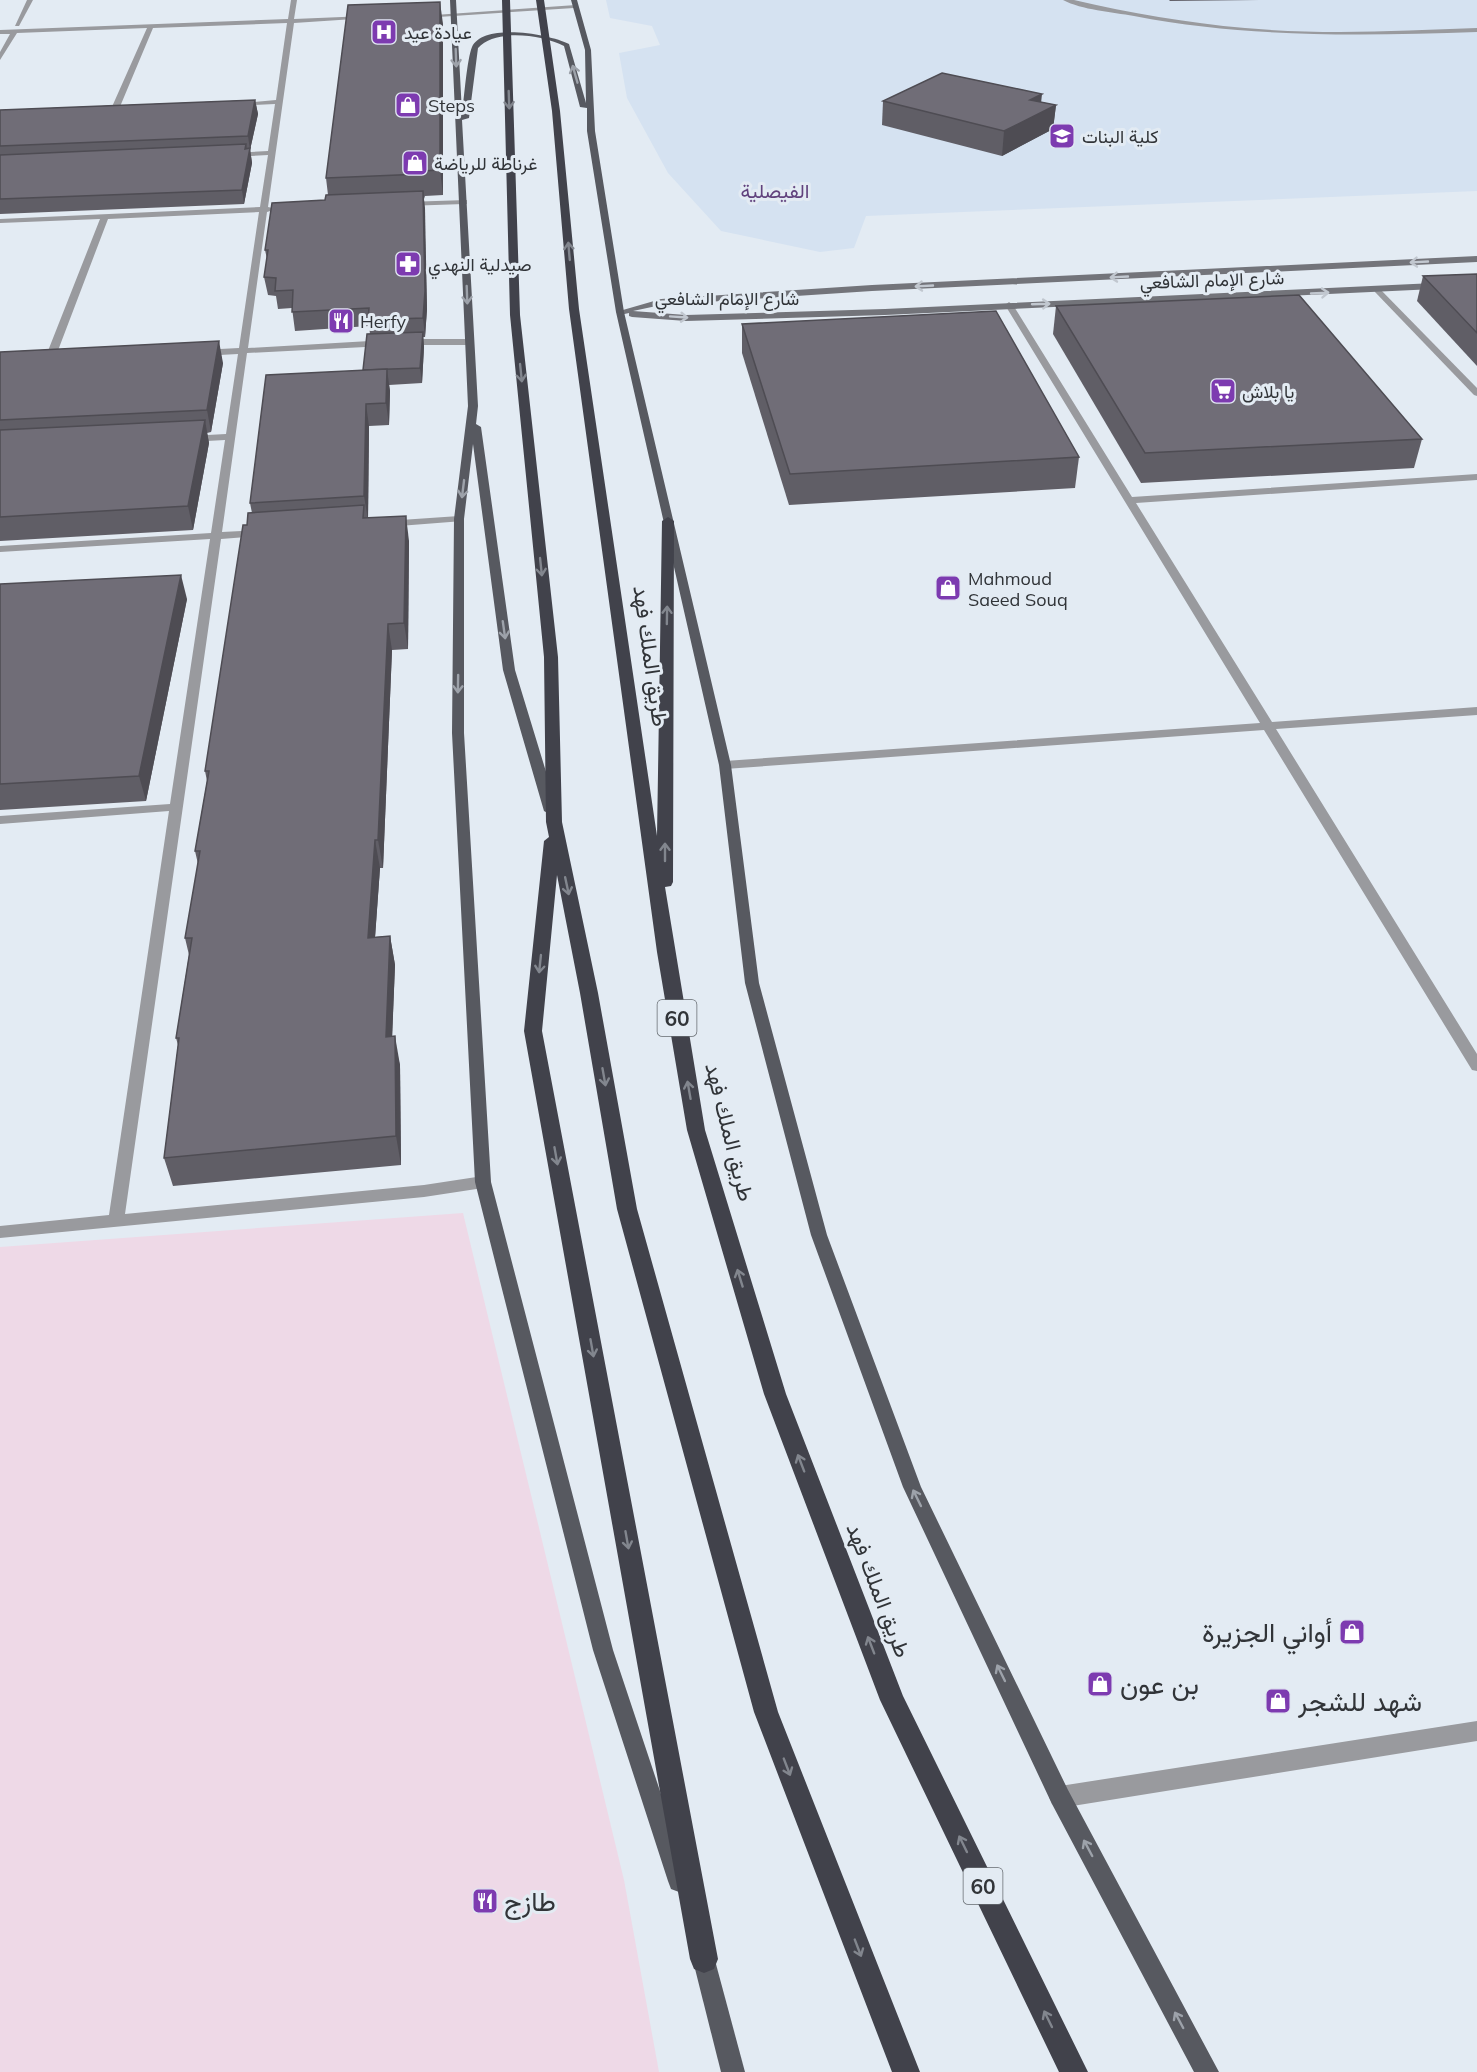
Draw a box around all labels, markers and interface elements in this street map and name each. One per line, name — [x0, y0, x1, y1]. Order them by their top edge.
hospital icon: عيادة عيد — [369, 17, 399, 47]
place label: عيادة عيد — [404, 21, 472, 44]
one-way arrow — [450, 48, 462, 68]
one-way arrow — [569, 65, 580, 84]
shop icon: Steps — [393, 90, 423, 120]
one-way arrow — [503, 90, 515, 110]
place label: Steps — [428, 94, 475, 117]
school or university icon: كلية البنات — [1047, 121, 1077, 151]
place label: كلية البنات — [1082, 125, 1158, 148]
shop icon: غرناطة للرياضة — [400, 148, 430, 178]
place label: غرناطة للرياضة — [434, 152, 537, 175]
district label: الفيصلية — [741, 178, 809, 203]
one-way arrow — [563, 241, 574, 261]
pharmacy icon: صيدلية النهدي — [393, 249, 423, 279]
place label: صيدلية النهدي — [428, 253, 532, 280]
one-way arrow — [1409, 257, 1429, 268]
street label: شارع الإمام الشافعي — [1139, 266, 1285, 298]
one-way arrow — [1109, 272, 1129, 283]
one-way arrow — [915, 281, 935, 292]
one-way arrow — [461, 285, 472, 305]
street label: شارع الإمام الشافعي — [655, 287, 799, 314]
one-way arrow — [1310, 287, 1330, 298]
one-way arrow — [1031, 298, 1051, 309]
restaurant icon: Herfy — [326, 306, 356, 336]
place label: Herfy — [360, 310, 407, 333]
one-way arrow — [668, 312, 688, 323]
one-way arrow — [516, 362, 527, 382]
supermarket icon: يا بلاش — [1208, 376, 1238, 406]
place label: يا بلاش — [1242, 380, 1294, 403]
one-way arrow — [457, 479, 468, 499]
one-way arrow — [536, 556, 547, 576]
place label: Mahmoud Saeed Souq — [968, 567, 1068, 611]
shop icon: Mahmoud Saeed Souq — [933, 573, 963, 603]
street label: طريق الملك فهد — [627, 584, 675, 728]
one-way arrow — [661, 605, 673, 625]
one-way arrow — [499, 620, 510, 640]
one-way arrow — [452, 674, 464, 694]
one-way arrow — [659, 842, 671, 862]
one-way arrow — [562, 876, 573, 895]
one-way arrow — [534, 953, 545, 973]
road number: 60 — [658, 1000, 696, 1036]
street label: طريق الملك فهد — [699, 1060, 761, 1204]
one-way arrow — [599, 1067, 610, 1087]
one-way arrow — [684, 1081, 695, 1100]
one-way arrow — [551, 1146, 562, 1165]
one-way arrow — [734, 1269, 745, 1288]
one-way arrow — [587, 1338, 598, 1357]
one-way arrow — [795, 1454, 806, 1473]
one-way arrow — [910, 1489, 922, 1507]
street label: طريق الملك فهد — [841, 1519, 917, 1661]
one-way arrow — [622, 1529, 633, 1549]
place label: أواني الجزيرة — [1202, 1615, 1332, 1655]
shop icon: أواني الجزيرة — [1337, 1617, 1367, 1647]
one-way arrow — [865, 1636, 876, 1655]
one-way arrow — [995, 1665, 1007, 1683]
place label: بن عون — [1120, 1667, 1199, 1702]
shop icon: بن عون — [1085, 1669, 1115, 1699]
place label: شهد للشجر — [1297, 1684, 1422, 1719]
shop icon: شهد للشجر — [1263, 1686, 1293, 1716]
one-way arrow — [782, 1757, 793, 1775]
one-way arrow — [957, 1836, 968, 1854]
one-way arrow — [1082, 1840, 1094, 1857]
road number: 60 — [964, 1868, 1002, 1904]
place label: طازج — [504, 1884, 556, 1920]
restaurant icon: طازج — [470, 1886, 500, 1916]
one-way arrow — [853, 1939, 864, 1957]
one-way arrow — [1042, 2011, 1054, 2029]
one-way arrow — [1173, 2012, 1184, 2030]

